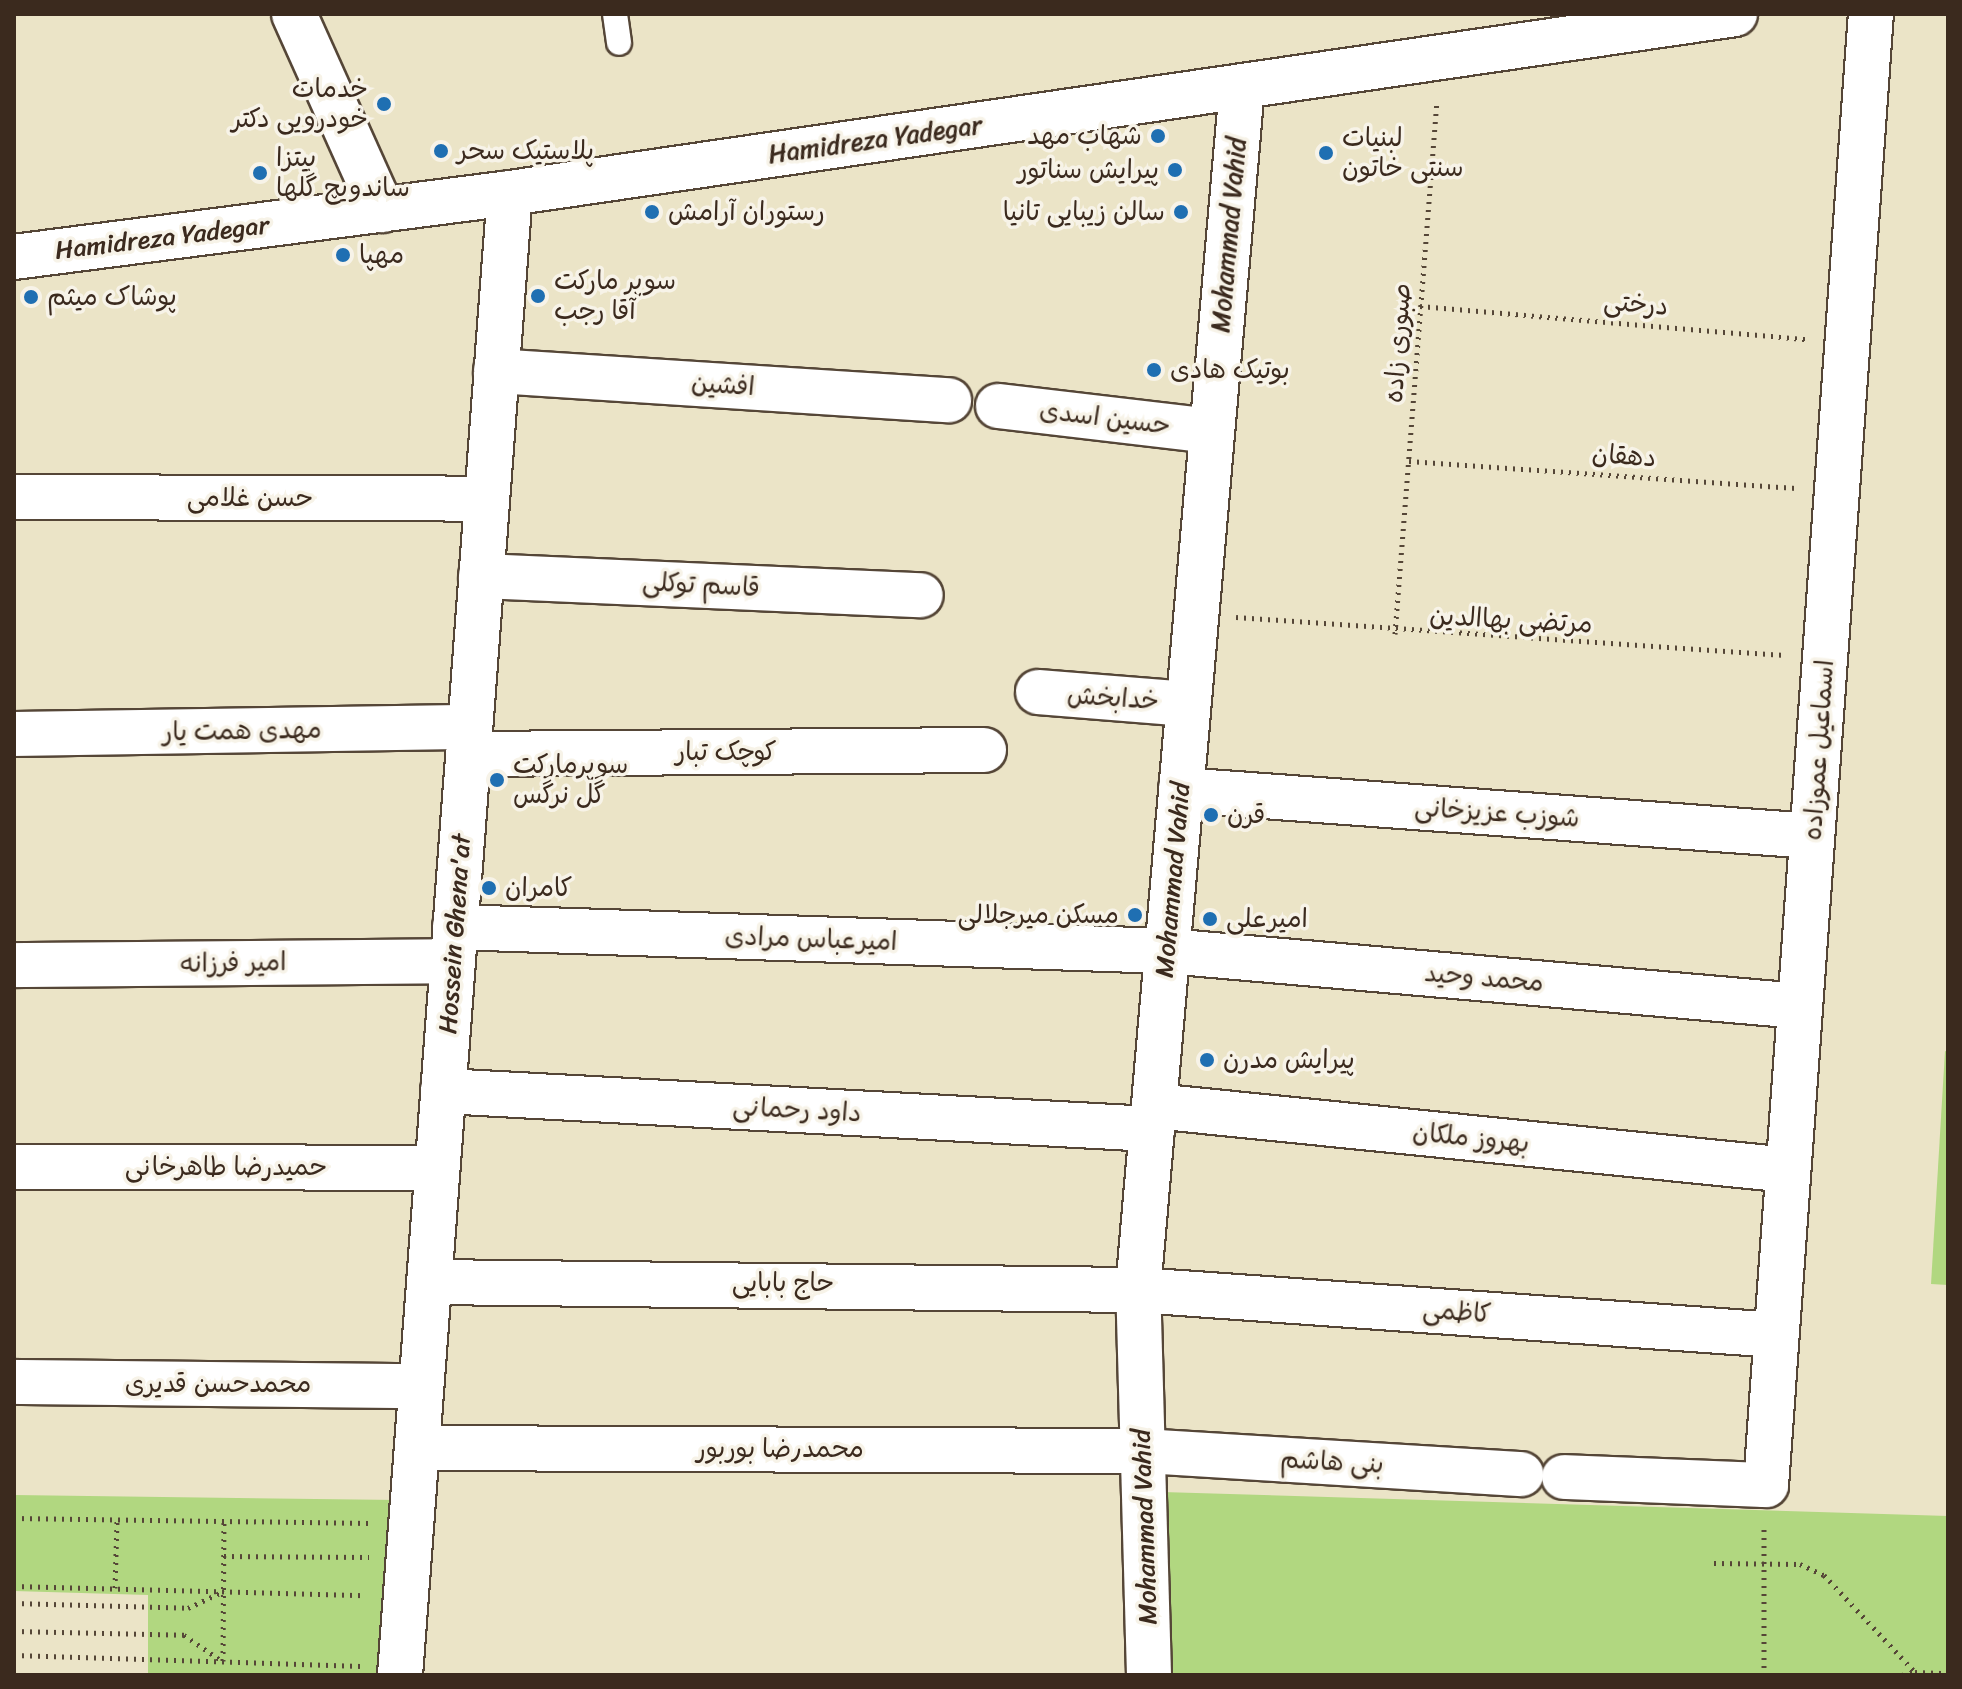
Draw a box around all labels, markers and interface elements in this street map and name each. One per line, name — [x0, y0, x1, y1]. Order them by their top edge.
place label: خدمات خودرویی دکتر — [232, 73, 368, 134]
marker: خدمات خودرویی دکتر — [375, 95, 393, 113]
street label: Hamidreza Yadegar — [766, 110, 984, 170]
place label: شهاب مهد — [1027, 120, 1142, 152]
place label: لبنیات سنتی خاتون — [1342, 122, 1464, 184]
marker: شهاب مهد — [1149, 127, 1167, 145]
place label: پلاستیک سحر — [457, 135, 594, 167]
street label: Mohammad Vahid — [1205, 136, 1253, 334]
place label: پیتزا ساندویچ گلها — [276, 142, 410, 204]
marker: پلاستیک سحر — [432, 142, 450, 160]
marker: لبنیات سنتی خاتون — [1317, 144, 1335, 162]
place label: پیرایش سناتور — [1018, 154, 1159, 186]
marker: پیرایش سناتور — [1166, 161, 1184, 179]
marker: پیتزا ساندویچ گلها — [251, 164, 269, 182]
place label: رستوران آرامش — [668, 196, 825, 228]
place label: سالن زیبایی تانیا — [1003, 196, 1165, 228]
marker: رستوران آرامش — [643, 203, 661, 221]
marker: سالن زیبایی تانیا — [1172, 203, 1190, 221]
street label: Hamidreza Yadegar — [53, 209, 271, 267]
place label: مهپا — [359, 239, 404, 271]
marker: مهپا — [334, 246, 352, 264]
place label: سوپر مارکت آقا رجب — [554, 265, 676, 326]
place label: پوشاک میثم — [47, 281, 177, 313]
street label: صبوری زاده — [1378, 282, 1418, 404]
street label: درختی — [1602, 286, 1670, 322]
marker: سوپر مارکت آقا رجب — [529, 287, 547, 305]
marker: پوشاک میثم — [22, 288, 40, 306]
place label: بوتیک هادی — [1170, 354, 1290, 386]
marker: بوتیک هادی — [1145, 361, 1163, 379]
street label: افشین — [690, 367, 756, 403]
street label: حسین اسدی — [1038, 394, 1172, 442]
street label: دهقان — [1591, 438, 1657, 474]
street label: حسن غلامی — [187, 482, 313, 514]
street label: قاسم توکلی — [641, 566, 761, 604]
street label: مرتضی بهاالدین — [1429, 600, 1593, 640]
street label: اسماعیل عموزاده — [1797, 659, 1841, 841]
street label: خدابخش — [1066, 679, 1160, 717]
street label: مهدی همت یار — [162, 714, 322, 748]
street label: کوچک تبار — [675, 736, 777, 768]
place label: سوپرمارکت گل نرگس — [513, 749, 628, 810]
marker: سوپرمارکت گل نرگس — [488, 771, 506, 789]
street label: Mohammad Vahid — [1149, 781, 1197, 979]
street label: شوزب عزیزخانی — [1413, 792, 1581, 834]
place label: قرن — [1227, 799, 1265, 831]
marker: قرن — [1202, 806, 1220, 824]
street label: Hossein Ghena'at — [432, 833, 478, 1035]
place label: کامران — [505, 872, 572, 904]
marker: کامران — [480, 879, 498, 897]
place label: مسکن میرجلالی — [958, 899, 1119, 931]
place label: امیرعلی — [1226, 903, 1308, 935]
marker: مسکن میرجلالی — [1126, 906, 1144, 924]
marker: امیرعلی — [1201, 910, 1219, 928]
street label: امیرعباس مرادی — [724, 920, 898, 958]
street label: امیر فرزانه — [179, 946, 287, 980]
street label: محمد وحید — [1423, 957, 1545, 999]
place label: پیرایش مدرن — [1223, 1044, 1355, 1076]
marker: پیرایش مدرن — [1198, 1051, 1216, 1069]
street label: داود رحمانی — [732, 1091, 862, 1129]
street label: بهروز ملکان — [1411, 1116, 1531, 1160]
street label: حمیدرضا طاهرخانی — [125, 1151, 327, 1183]
street label: حاج بابایی — [732, 1267, 834, 1299]
street label: کاظمی — [1421, 1294, 1493, 1330]
street label: محمدحسن قدیری — [125, 1368, 311, 1400]
street label: Mohammad Vahid — [1126, 1429, 1164, 1625]
street label: محمدرضا بوربور — [696, 1433, 864, 1465]
street label: بنی هاشم — [1279, 1444, 1385, 1480]

